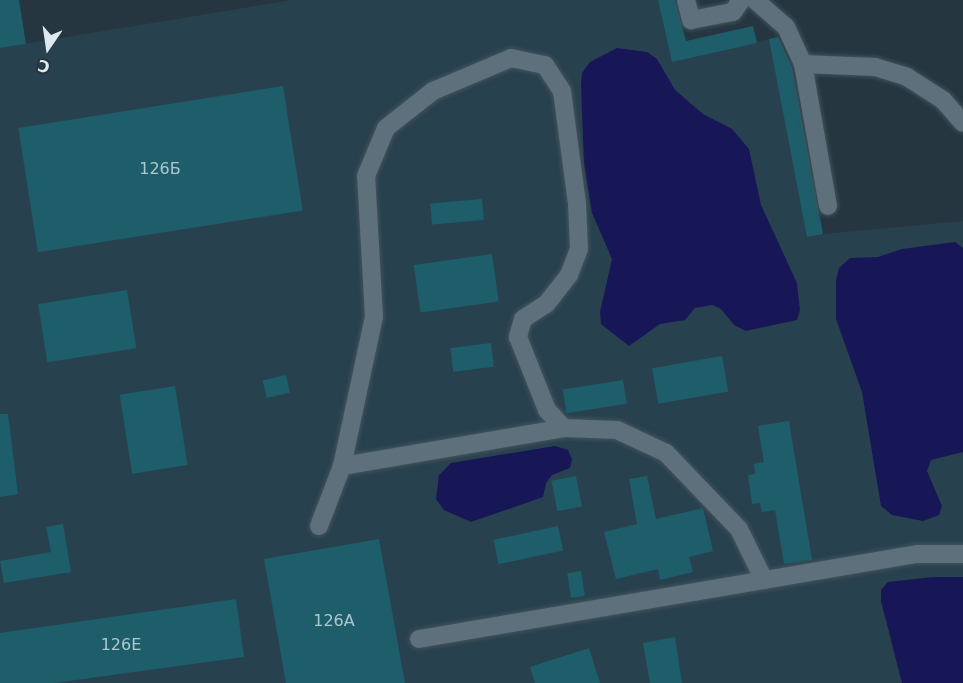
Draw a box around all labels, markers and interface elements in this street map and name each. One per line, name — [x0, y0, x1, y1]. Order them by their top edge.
north arrow — [18, 18, 78, 78]
text: С — [36, 55, 52, 77]
house number: 126Б — [139, 159, 181, 179]
house number: 126А — [313, 611, 355, 631]
house number: 126Е — [101, 635, 141, 655]

